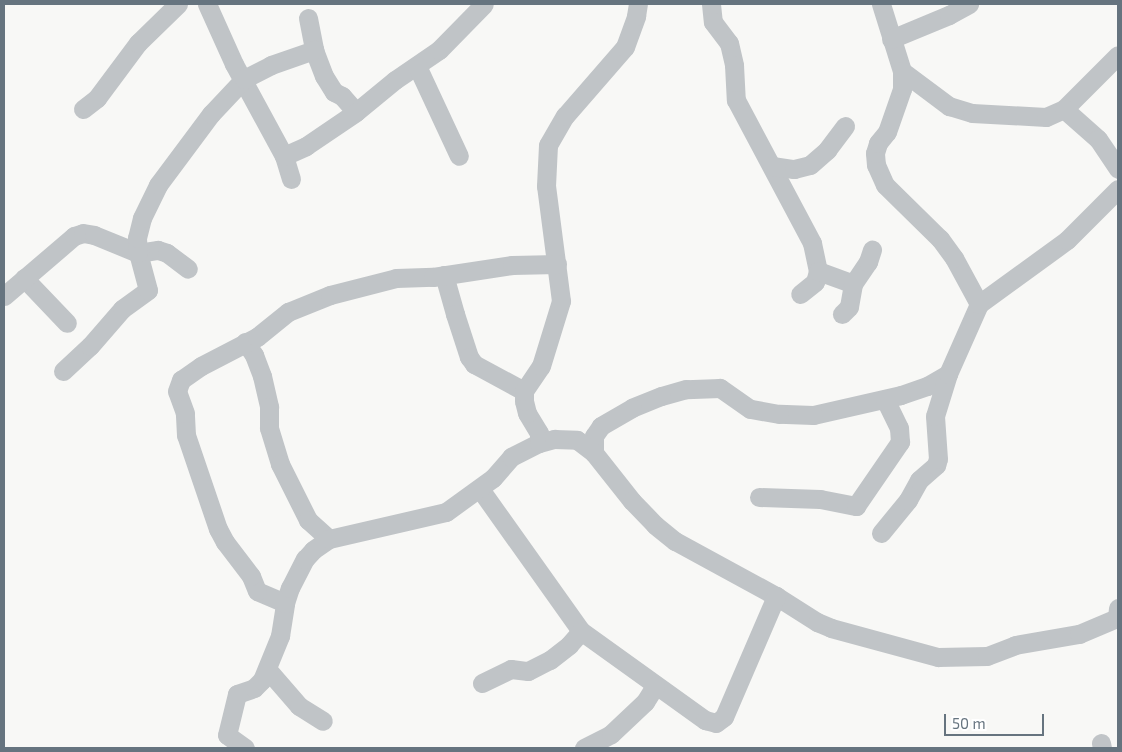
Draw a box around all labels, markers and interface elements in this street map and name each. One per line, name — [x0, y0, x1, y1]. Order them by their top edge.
scale bar — [947, 704, 1047, 736]
text: 50 m — [952, 714, 986, 732]

